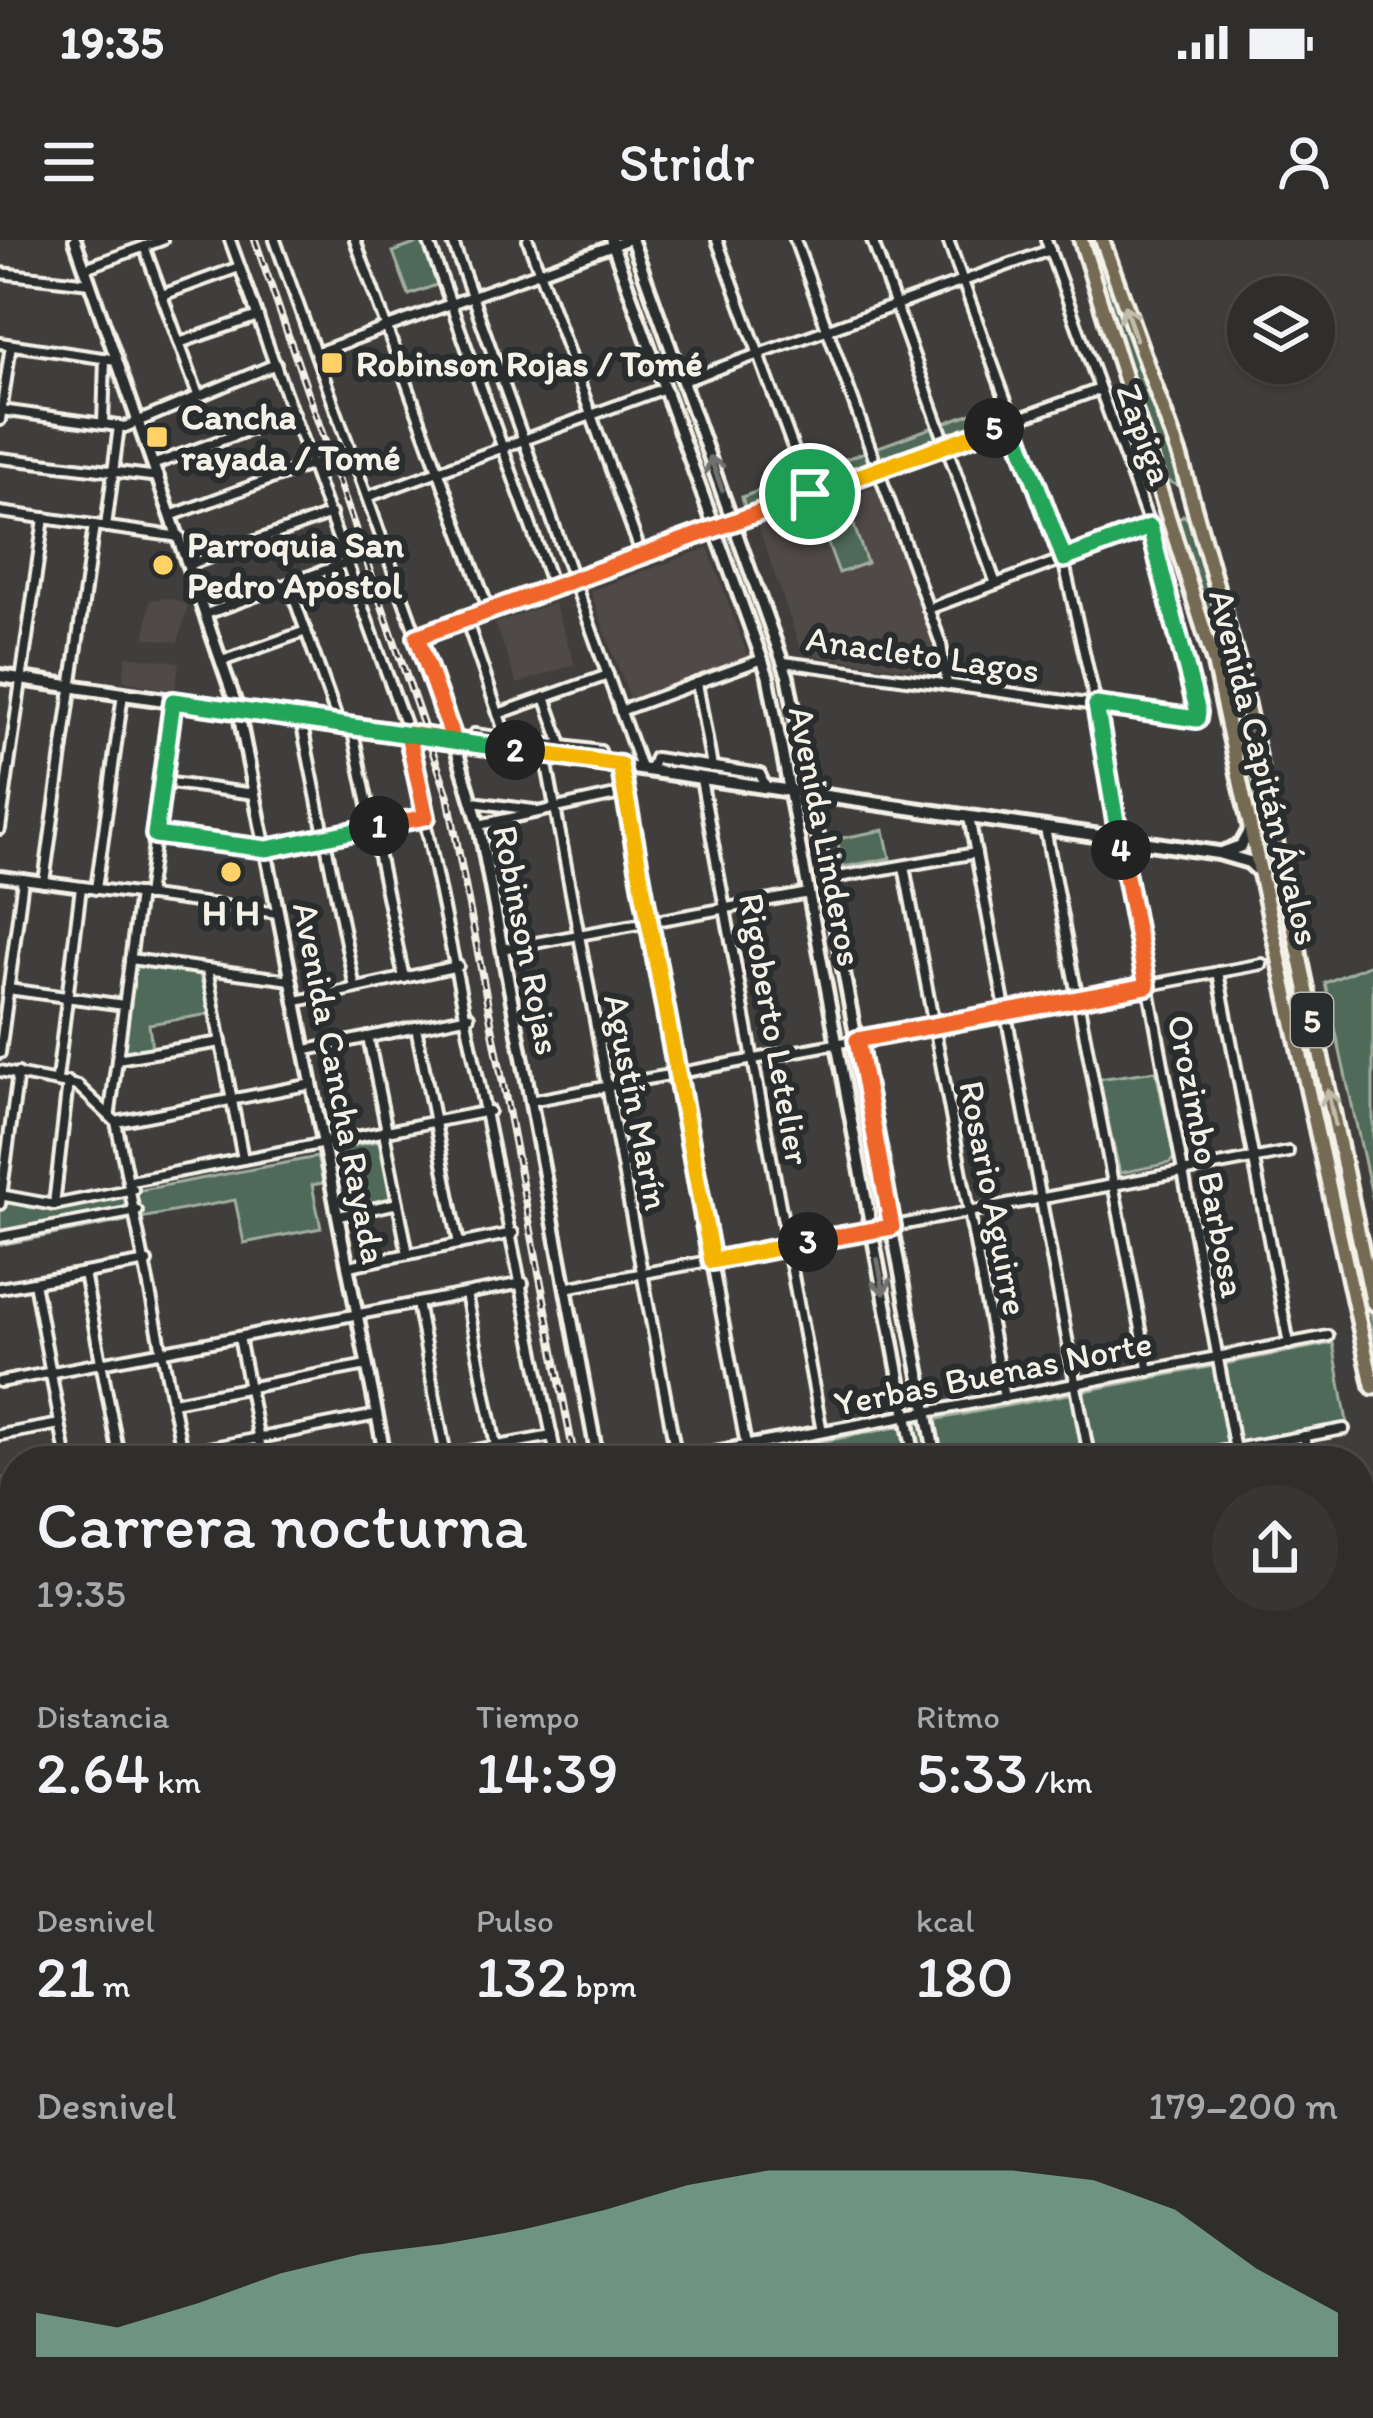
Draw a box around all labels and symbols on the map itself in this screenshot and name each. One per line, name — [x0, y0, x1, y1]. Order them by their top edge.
one-way arrow — [1118, 305, 1139, 342]
place label: Robinson Rojas / Tomé — [356, 342, 703, 385]
marker: Robinson Rojas / Tomé — [319, 350, 345, 376]
street label: Zapiga — [1107, 378, 1183, 491]
place label: Cancha rayada / Tomé — [181, 395, 401, 479]
pin: 5 — [964, 398, 1024, 458]
marker: Cancha rayada / Tomé — [144, 424, 170, 450]
pin — [759, 443, 861, 545]
one-way arrow — [704, 455, 725, 492]
place label: Parroquia San Pedro Apóstol — [187, 523, 405, 607]
marker: Parroquia San Pedro Apóstol — [150, 552, 176, 578]
street label: Avenida Capitán Ávalos — [1200, 585, 1330, 949]
street label: Anacleto Lagos — [803, 616, 1043, 692]
street label: Avenida Linderos — [780, 702, 872, 970]
pin: 2 — [485, 720, 545, 780]
pin: 1 — [349, 796, 409, 856]
pin: 4 — [1091, 820, 1151, 880]
street label: Robinson Rojas — [484, 822, 570, 1058]
marker: H H — [218, 859, 244, 885]
street label: Rigoberto Letelier — [730, 890, 820, 1169]
place label: H H — [202, 891, 260, 934]
street label: Avenida Cancha Rayada — [284, 898, 396, 1268]
street label: Agustín Marín — [595, 990, 679, 1214]
road number: 5 — [1291, 993, 1333, 1047]
street label: Orozimbo Barbosa — [1158, 1011, 1256, 1301]
street label: Rosario Aguirre — [950, 1077, 1038, 1319]
one-way arrow — [1319, 1088, 1342, 1126]
pin: 3 — [778, 1212, 838, 1272]
one-way arrow — [871, 1256, 893, 1295]
street label: Yerbas Buenas Norte — [830, 1321, 1156, 1425]

